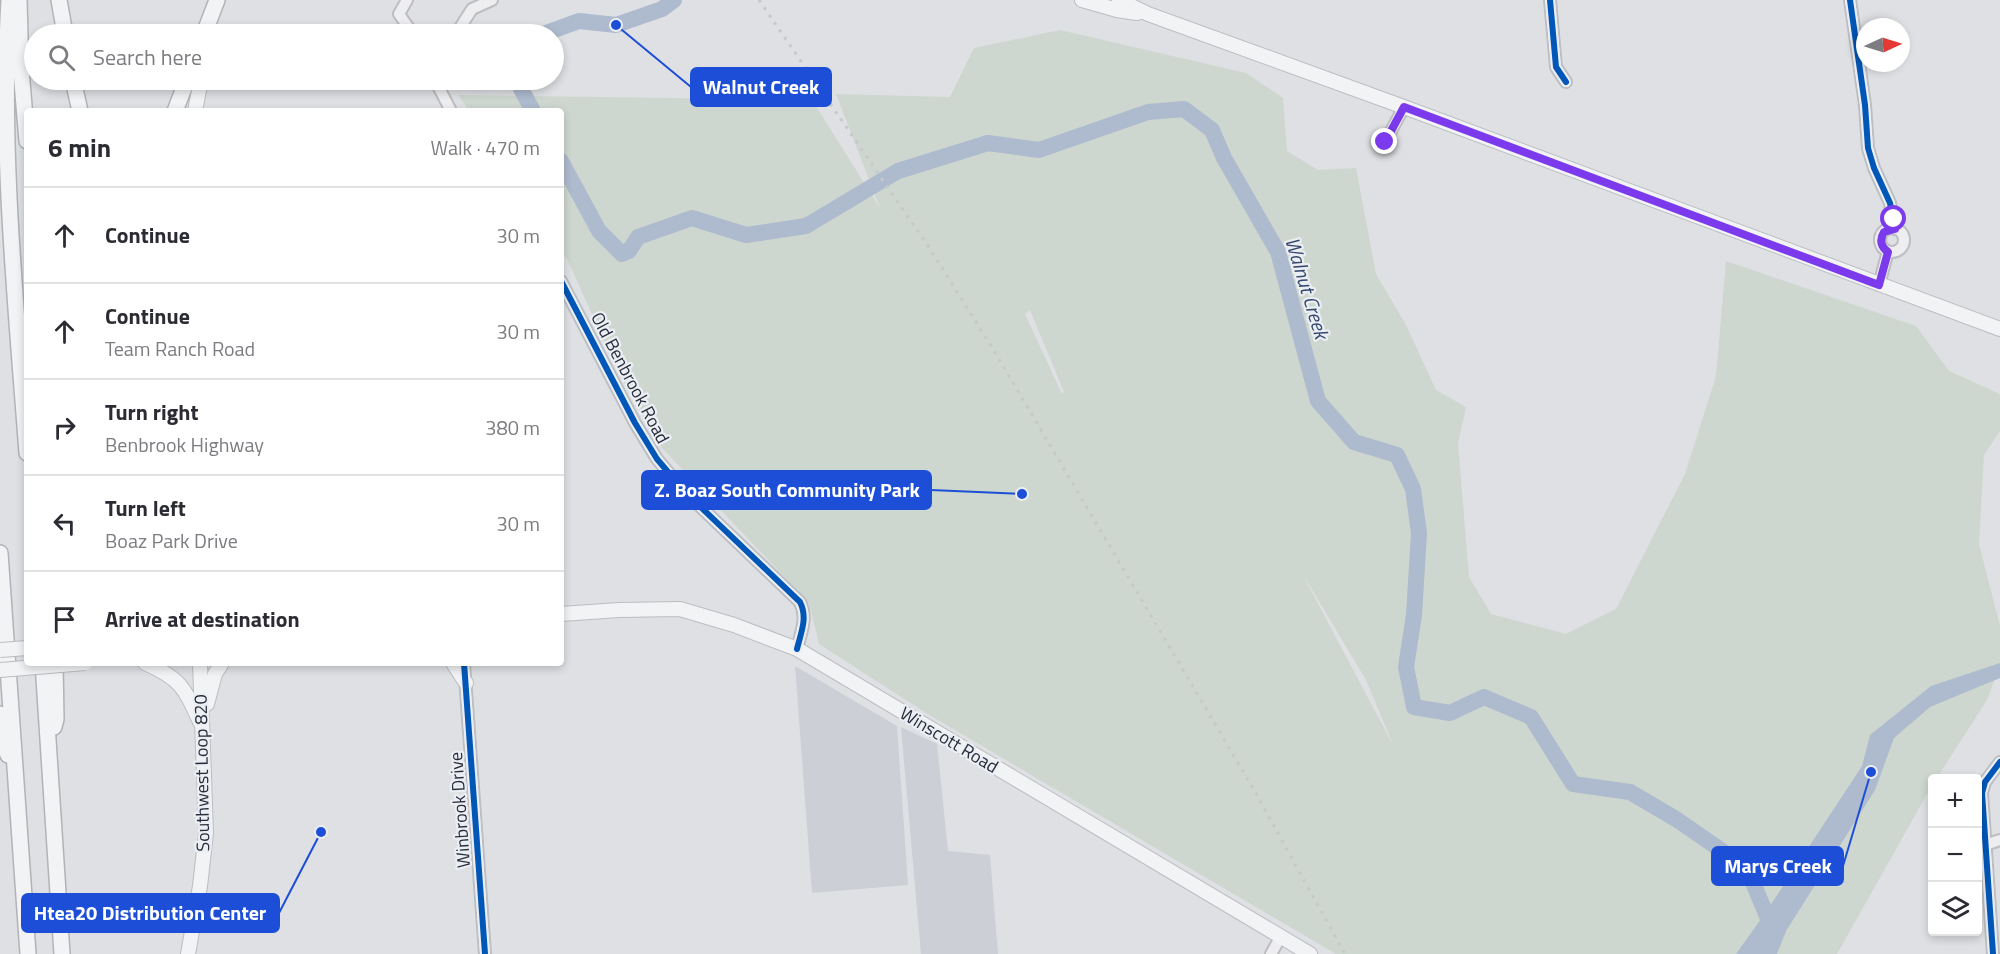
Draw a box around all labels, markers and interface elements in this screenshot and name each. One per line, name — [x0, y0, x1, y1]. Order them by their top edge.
north arrow — [1856, 18, 1910, 72]
search box — [24, 24, 564, 90]
text: Search here — [93, 40, 202, 74]
icon: search — [45, 41, 78, 74]
callout: Walnut Creek — [691, 68, 831, 106]
text: Walnut Creek — [703, 71, 820, 102]
text: 6 min — [48, 128, 111, 167]
route end — [1371, 128, 1397, 154]
text: Walk · 470 m — [431, 132, 540, 163]
route start — [1880, 205, 1906, 231]
text: Continue — [105, 218, 190, 252]
icon: ahead — [48, 219, 81, 252]
text: 30 m — [496, 220, 540, 251]
water label: Walnut Creek — [1277, 233, 1338, 344]
text: Continue — [105, 299, 190, 333]
street label: Old Benbrook Road — [584, 307, 677, 448]
icon: ahead — [48, 315, 81, 348]
text: 30 m — [496, 316, 540, 347]
text: Team Ranch Road — [105, 333, 255, 364]
text: Turn right — [105, 395, 199, 429]
icon: right — [48, 411, 81, 444]
text: 380 m — [485, 412, 540, 443]
text: Benbrook Highway — [105, 429, 264, 460]
callout: Z. Boaz South Community Park — [642, 471, 931, 509]
text: Z. Boaz South Community Park — [654, 474, 920, 505]
text: Turn left — [105, 491, 186, 525]
icon: left — [48, 507, 81, 540]
text: 30 m — [496, 508, 540, 539]
text: Boaz Park Drive — [105, 525, 238, 556]
text: Arrive at destination — [105, 602, 300, 636]
icon: arrive — [48, 603, 81, 636]
street label: Southwest Loop 820 — [187, 694, 216, 852]
street label: Winscott Road — [895, 699, 1004, 780]
street label: Winbrook Drive — [442, 751, 477, 869]
map controls — [1928, 774, 1982, 936]
button: + — [1928, 774, 1982, 828]
button: − — [1928, 828, 1982, 882]
callout: Marys Creek — [1712, 847, 1843, 885]
text: Marys Creek — [1724, 850, 1832, 881]
button: layers — [1928, 882, 1982, 936]
callout: Htea20 Distribution Center — [22, 894, 279, 932]
text: Htea20 Distribution Center — [34, 897, 267, 928]

